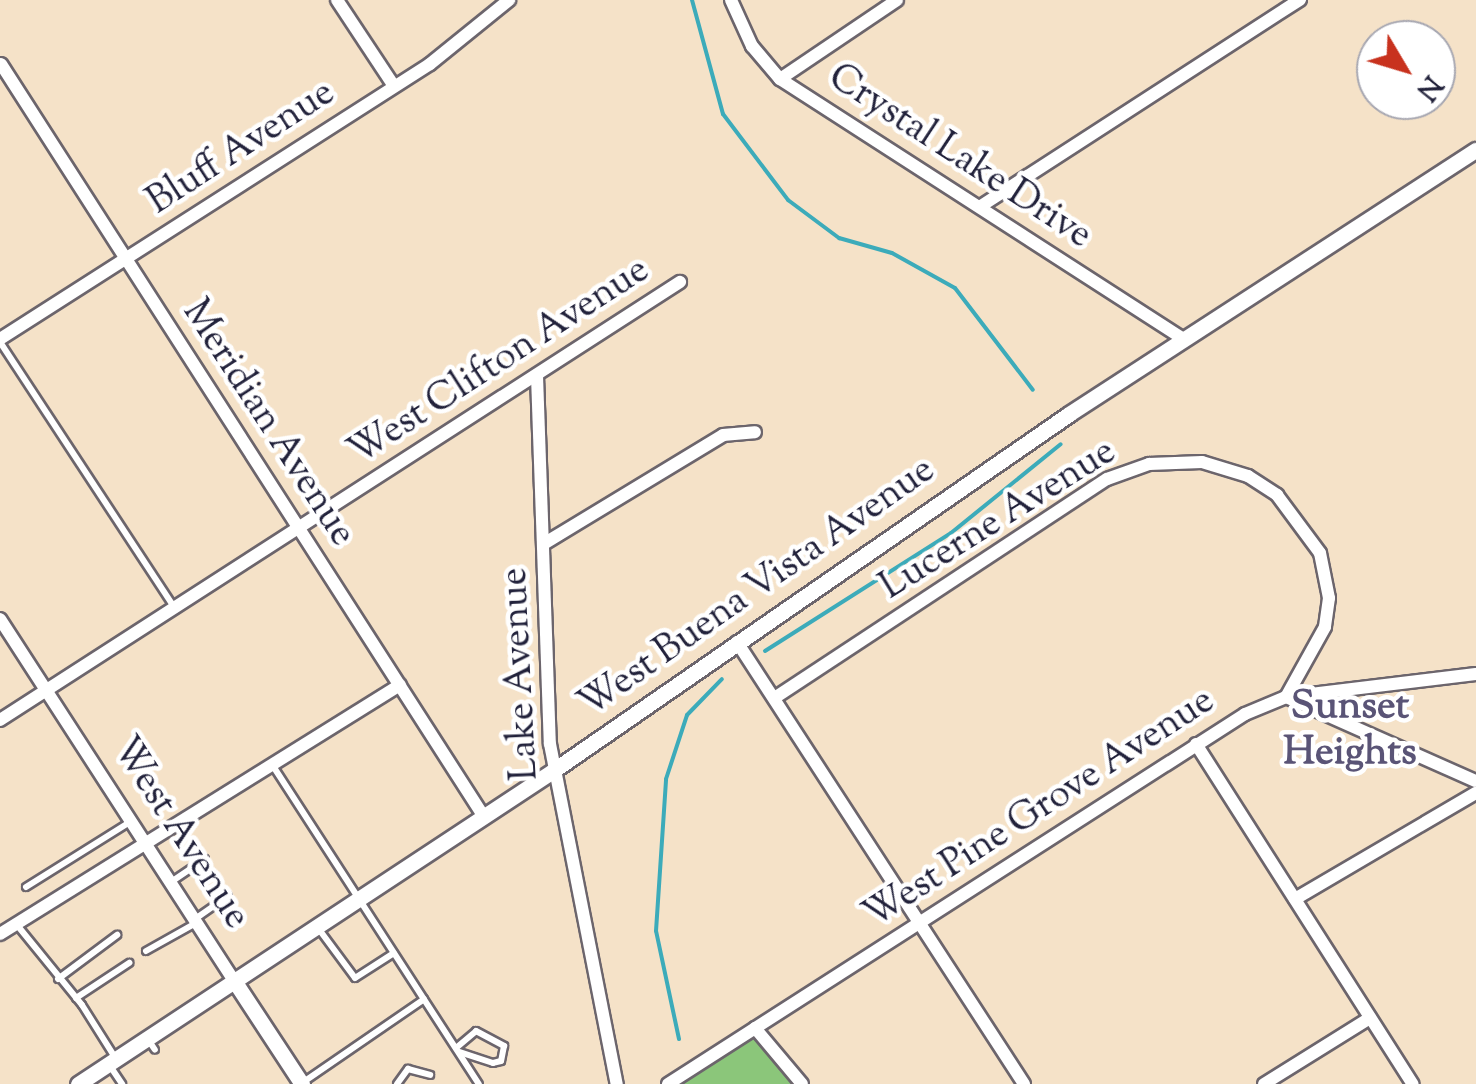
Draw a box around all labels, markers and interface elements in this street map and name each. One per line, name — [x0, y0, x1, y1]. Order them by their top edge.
north arrow — [1356, 20, 1456, 120]
street label: Crystal Lake Drive — [819, 56, 1099, 260]
text: N — [1405, 66, 1451, 108]
street label: Bluff Avenue — [140, 72, 344, 226]
street label: West Clifton Avenue — [341, 249, 659, 477]
street label: Meridian Avenue — [170, 292, 364, 556]
street label: Lucerne Avenue — [873, 430, 1125, 612]
street label: West Buena Vista Avenue — [571, 449, 945, 729]
street label: Lake Avenue — [494, 566, 550, 782]
street label: West Pine Grove Avenue — [856, 680, 1224, 940]
district label: Sunset Heights — [1283, 684, 1417, 778]
street label: West Avenue — [100, 730, 258, 938]

